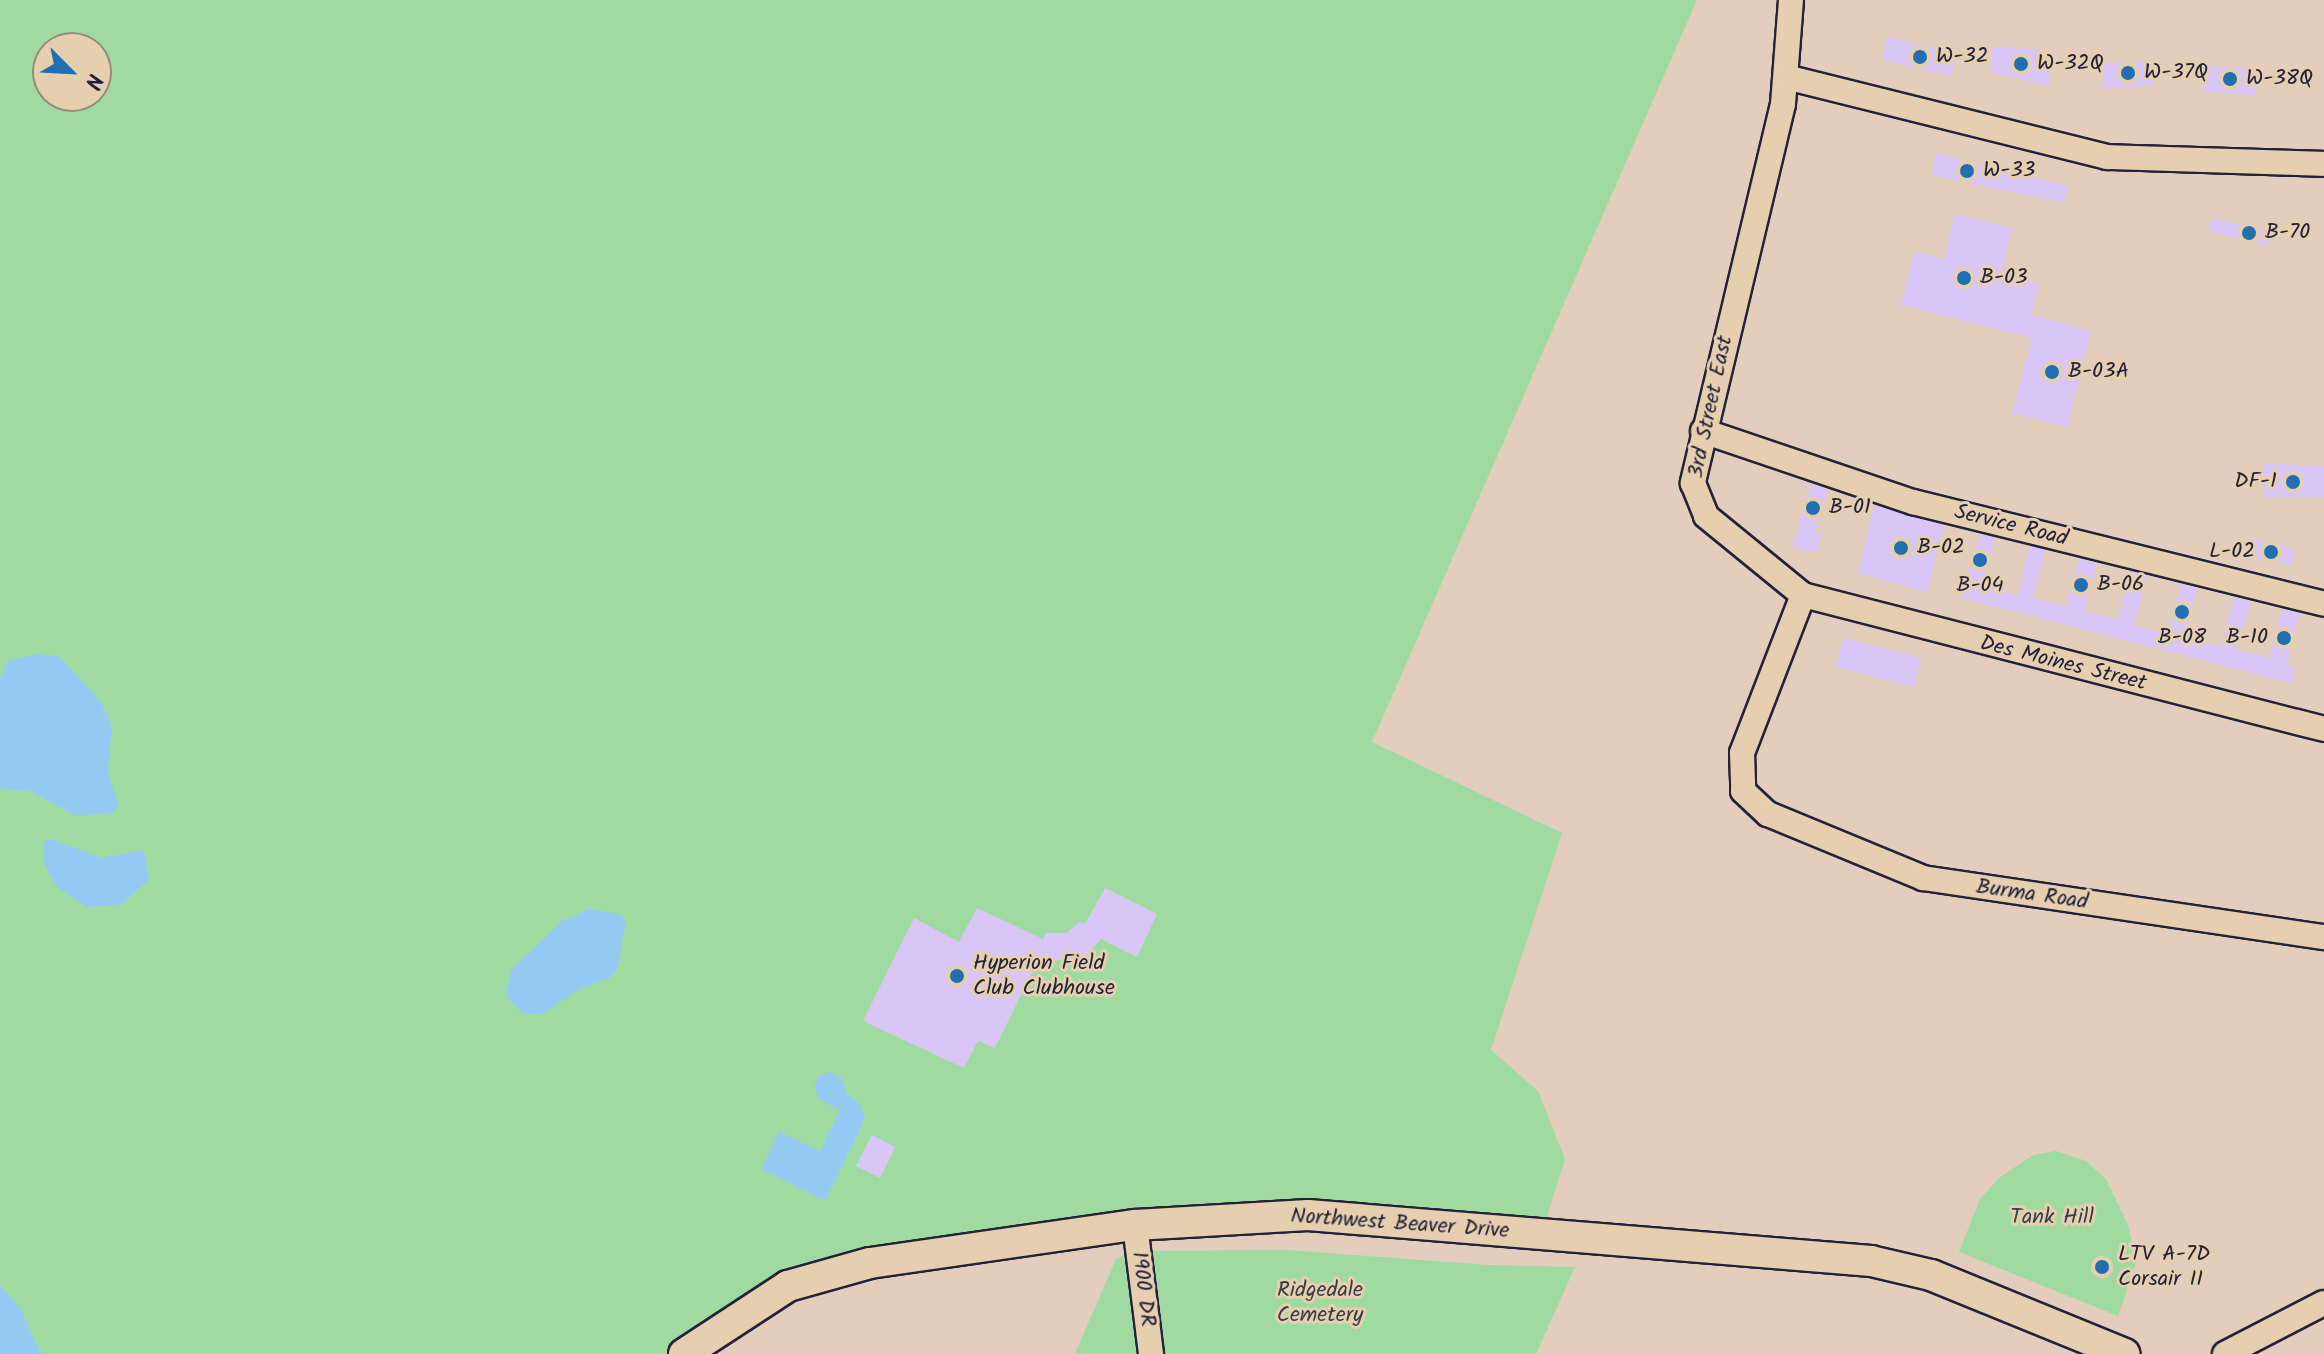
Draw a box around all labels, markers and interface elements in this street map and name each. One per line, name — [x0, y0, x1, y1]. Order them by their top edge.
north arrow — [32, 32, 112, 112]
place label: W-32 — [1936, 44, 1989, 70]
marker: W-32 — [1911, 48, 1929, 66]
place label: W-32Q — [2037, 51, 2104, 77]
marker: W-32Q — [2012, 55, 2030, 73]
place label: W-37Q — [2144, 60, 2208, 86]
marker: W-37Q — [2119, 64, 2137, 82]
place label: W-38Q — [2246, 66, 2313, 92]
text: N — [74, 68, 111, 95]
marker: W-38Q — [2221, 70, 2239, 88]
place label: W-33 — [1983, 158, 2035, 184]
marker: W-33 — [1958, 162, 1976, 180]
place label: B-70 — [2265, 220, 2310, 246]
marker: B-70 — [2240, 224, 2258, 242]
place label: B-03 — [1980, 265, 2028, 291]
marker: B-03 — [1955, 269, 1973, 287]
street label: 3rd Street East — [1683, 333, 1739, 481]
place label: B-03A — [2068, 359, 2129, 385]
marker: B-03A — [2043, 363, 2061, 381]
place label: DF-1 — [2234, 469, 2277, 495]
marker: DF-1 — [2284, 473, 2302, 491]
place label: B-01 — [1829, 495, 1871, 521]
marker: B-01 — [1804, 499, 1822, 517]
street label: Service Road — [1952, 499, 2070, 553]
place label: B-02 — [1917, 535, 1965, 561]
marker: B-02 — [1892, 539, 1910, 557]
place label: L-02 — [2209, 539, 2255, 565]
marker: L-02 — [2262, 543, 2280, 561]
marker: B-04 — [1971, 551, 1989, 569]
place label: B-06 — [2097, 572, 2144, 598]
place label: B-04 — [1956, 573, 2004, 599]
marker: B-06 — [2072, 576, 2090, 594]
marker: B-08 — [2173, 603, 2191, 621]
place label: B-08 — [2158, 625, 2206, 651]
place label: B-10 — [2226, 625, 2268, 651]
marker: B-10 — [2275, 629, 2293, 647]
street label: Des Moines Street — [1977, 631, 2149, 697]
street label: Burma Road — [1974, 874, 2090, 916]
place label: Hyperion Field Club Clubhouse — [973, 950, 1115, 1002]
marker: Hyperion Field Club Clubhouse — [948, 967, 966, 985]
street label: Northwest Beaver Drive — [1290, 1203, 1510, 1245]
park label: Tank Hill — [2010, 1205, 2094, 1231]
place label: LTV A-7D Corsair II — [2118, 1241, 2210, 1292]
street label: 1900 DR — [1125, 1250, 1161, 1328]
marker: LTV A-7D Corsair II — [2093, 1258, 2111, 1276]
park label: Ridgedale Cemetery — [1277, 1277, 1363, 1328]

